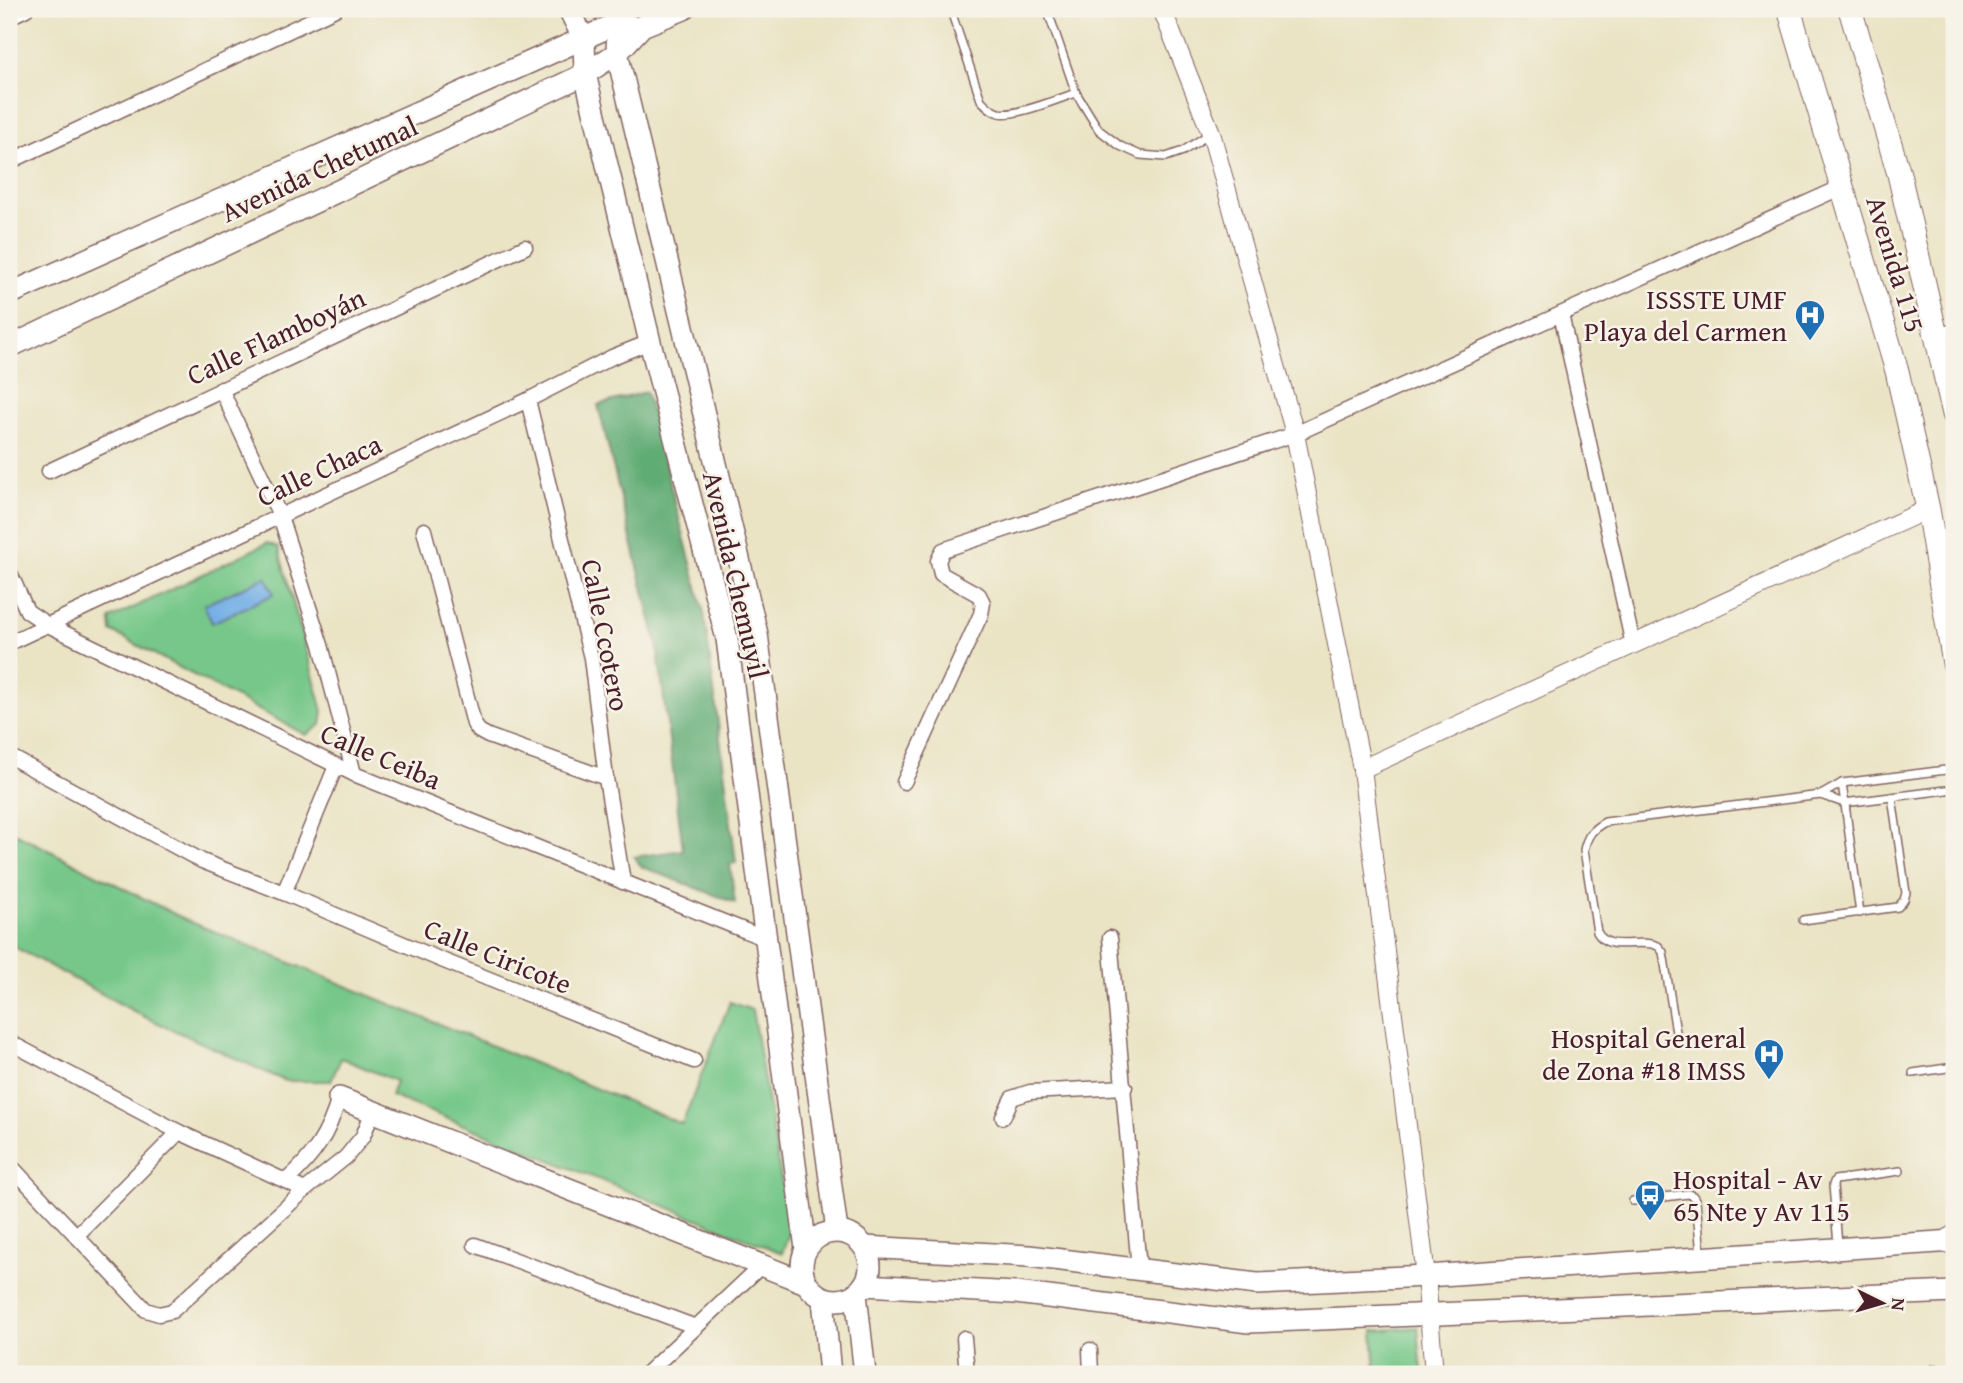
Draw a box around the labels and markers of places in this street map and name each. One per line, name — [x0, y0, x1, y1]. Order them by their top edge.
place label: ISSSTE UMF Playa del Carmen — [1584, 278, 1787, 351]
hospital icon: ISSSTE UMF Playa del Carmen — [1793, 298, 1827, 342]
place label: Hospital General de Zona #18 IMSS — [1542, 1017, 1746, 1090]
hospital icon: Hospital General de Zona #18 IMSS — [1752, 1037, 1786, 1081]
place label: Hospital - Av 65 Nte y Av 115 — [1673, 1158, 1850, 1231]
bus stop icon: Hospital - Av 65 Nte y Av 115 — [1633, 1178, 1667, 1222]

